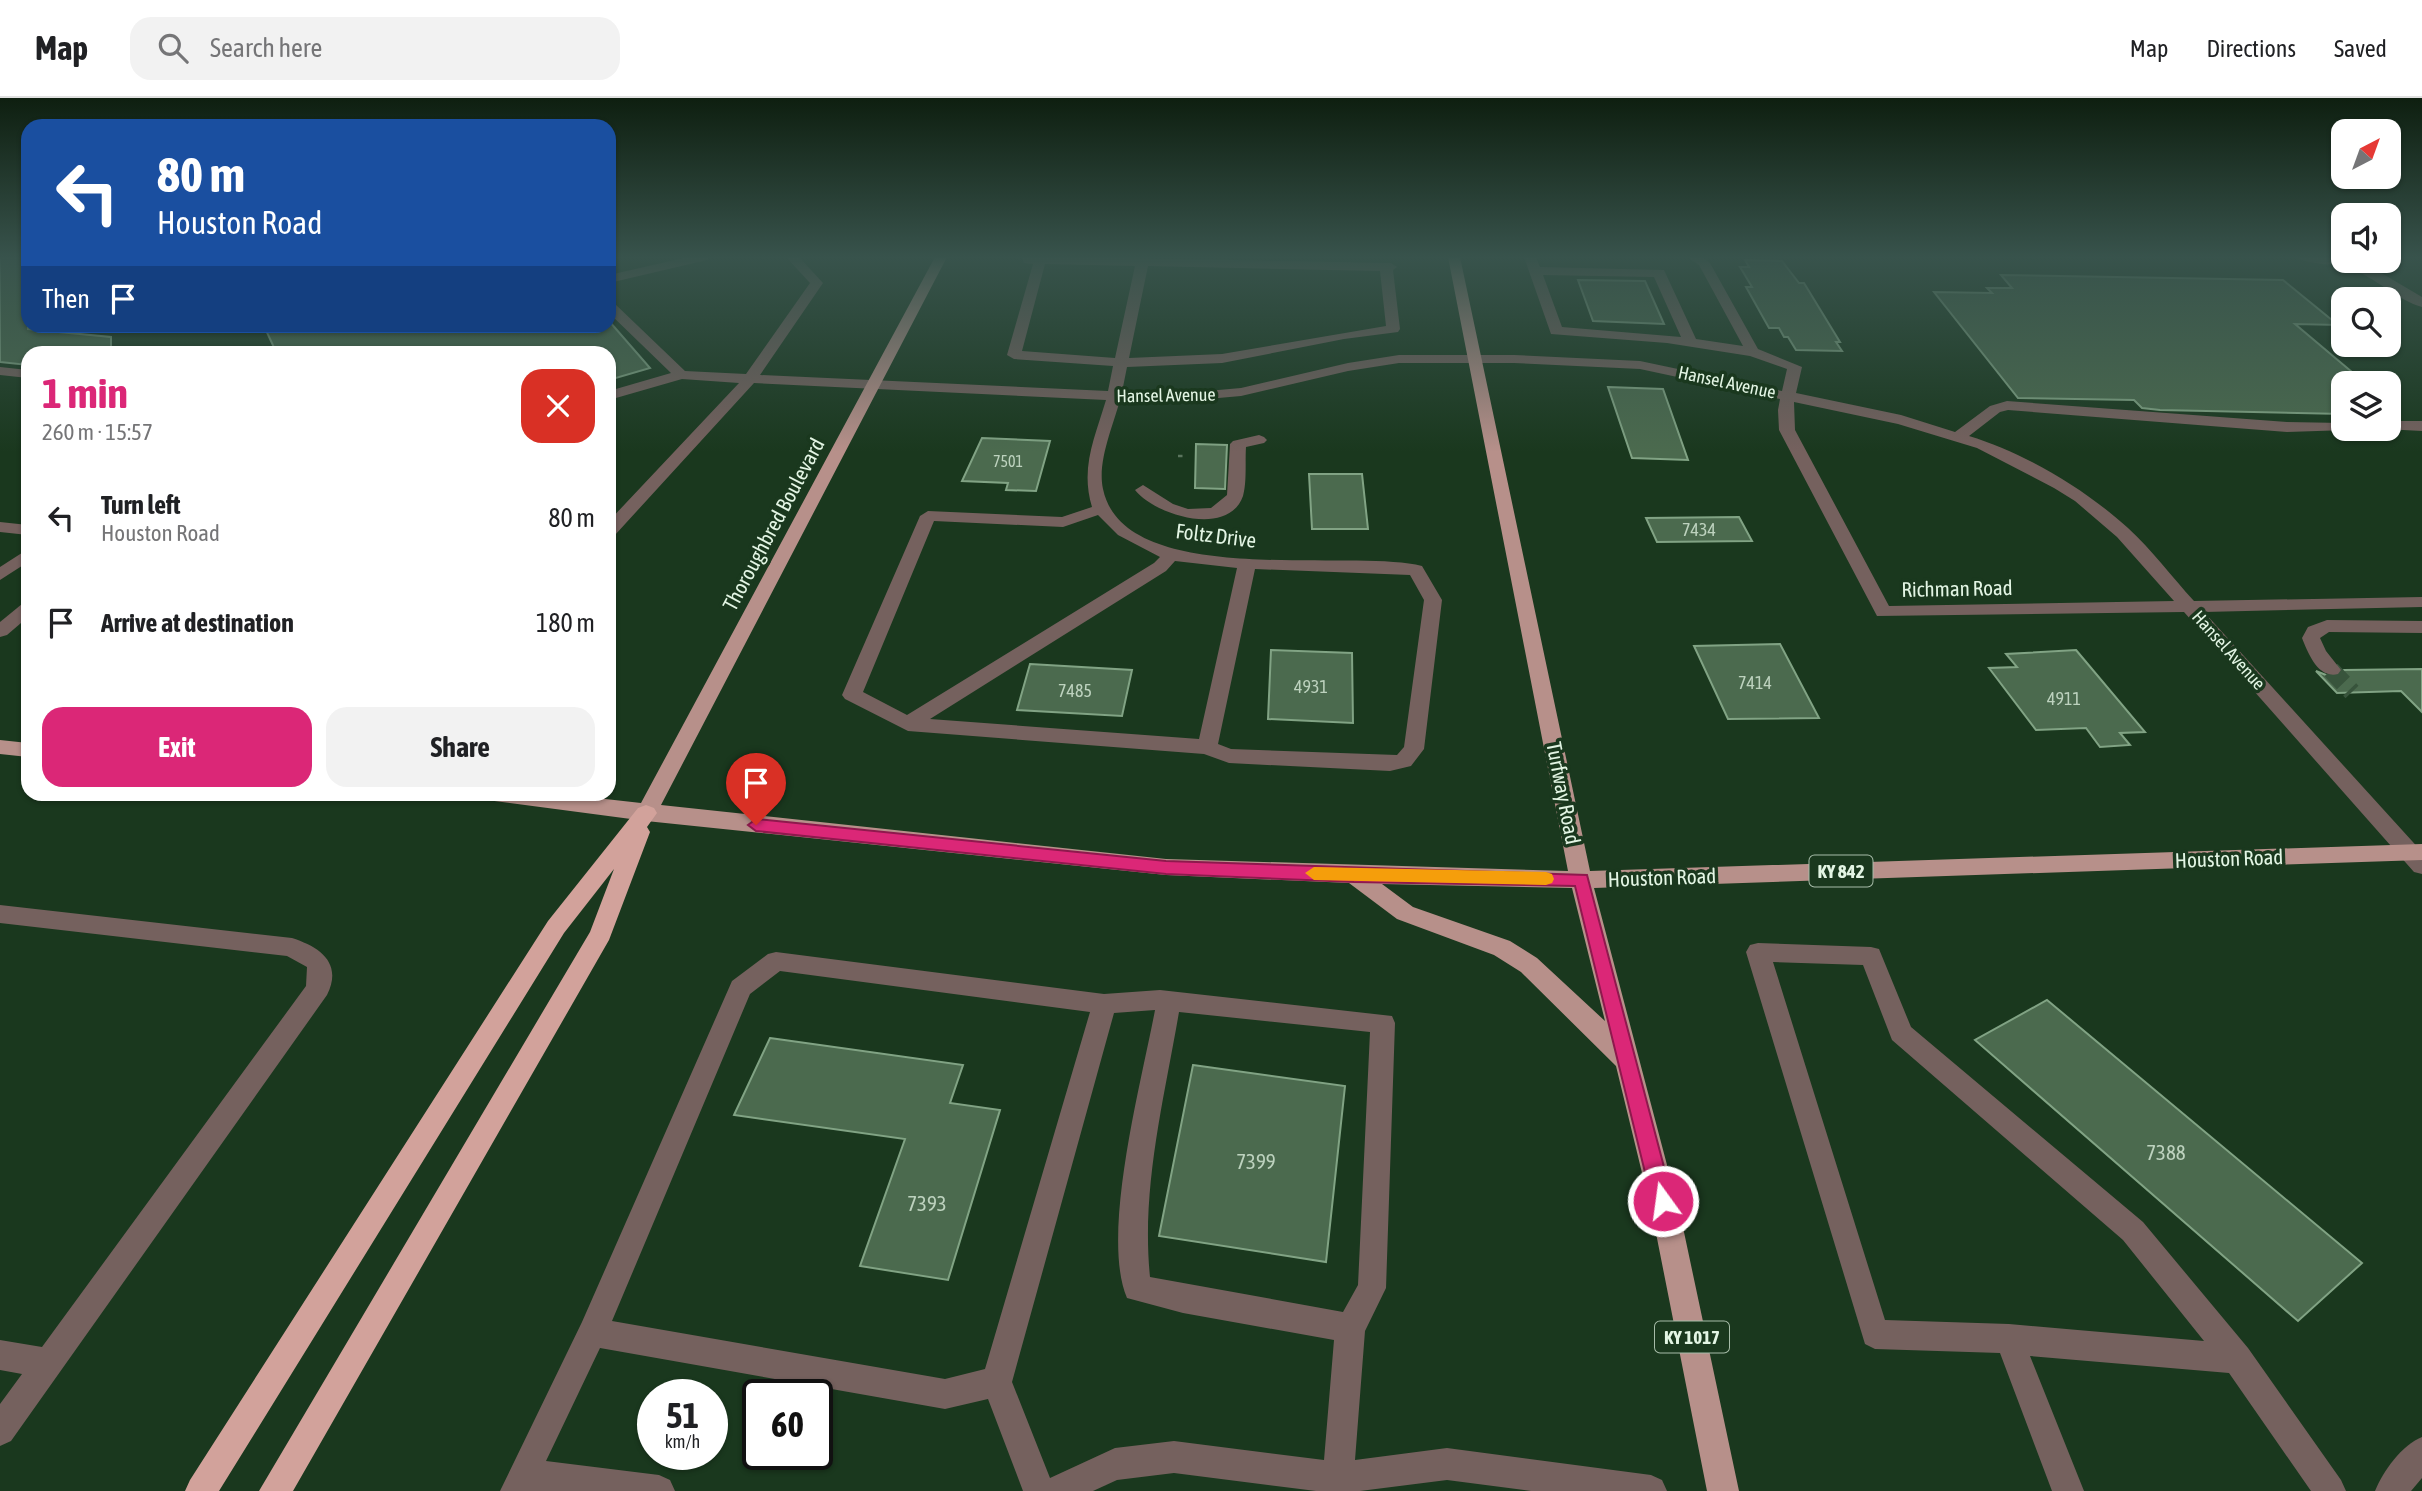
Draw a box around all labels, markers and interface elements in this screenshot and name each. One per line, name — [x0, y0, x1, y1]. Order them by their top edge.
search box — [130, 17, 620, 80]
text: Map — [35, 29, 88, 67]
icon: search — [154, 29, 192, 67]
text: Search here — [210, 33, 322, 63]
text: Map — [2130, 35, 2168, 62]
text: Directions — [2206, 35, 2296, 62]
text: Saved — [2334, 35, 2387, 62]
north arrow — [2331, 119, 2401, 189]
map controls — [2331, 119, 2401, 441]
text: 80 m — [157, 146, 245, 202]
icon: left — [42, 147, 133, 238]
button: sound — [2331, 203, 2401, 273]
text: Houston Road — [157, 204, 322, 241]
icon: arrive — [104, 280, 142, 318]
text: Then — [42, 284, 90, 314]
button: search — [2331, 287, 2401, 357]
street label: Hansel Avenue — [1676, 361, 1778, 403]
text: 1 min — [42, 369, 128, 417]
button: close — [521, 369, 595, 443]
button: layers — [2331, 371, 2401, 441]
street label: Hansel Avenue — [1116, 384, 1216, 406]
text: 260 m · 15:57 — [42, 419, 153, 445]
street label: Thoroughbred Boulevard — [717, 434, 829, 614]
house number: 7501 — [993, 452, 1023, 470]
text: Turn left — [101, 490, 181, 520]
icon: left — [42, 499, 80, 537]
text: 80 m — [548, 503, 595, 533]
street label: Foltz Drive — [1174, 518, 1258, 552]
house number: 7434 — [1682, 519, 1716, 540]
text: Houston Road — [101, 520, 220, 546]
street label: Richman Road — [1901, 575, 2013, 601]
icon: arrive — [42, 604, 80, 642]
street label: Hansel Avenue — [2188, 606, 2270, 694]
text: Arrive at destination — [101, 608, 294, 638]
text: 180 m — [536, 608, 595, 638]
house number: 7414 — [1738, 672, 1772, 693]
house number: 4931 — [1294, 676, 1328, 697]
house number: 7485 — [1058, 680, 1092, 701]
house number: 4911 — [2047, 688, 2081, 709]
button: Exit — [42, 707, 312, 787]
button: Share — [326, 707, 595, 787]
street label: Turfway Road — [1542, 740, 1586, 846]
pin — [726, 753, 786, 825]
icon: arrive — [737, 764, 775, 802]
street label: Houston Road — [2174, 844, 2284, 872]
road number: KY 842 — [1810, 856, 1872, 886]
street label: Houston Road — [1607, 863, 1717, 891]
house number: 7388 — [2146, 1140, 2186, 1164]
house number: 7399 — [1236, 1149, 1276, 1173]
position arrow — [1626, 1164, 1700, 1238]
house number: 7393 — [907, 1191, 947, 1215]
road number: KY 1017 — [1655, 1322, 1729, 1352]
speed limit sign: 60 — [742, 1379, 833, 1470]
text: 51 — [666, 1395, 699, 1435]
text: km/h — [665, 1431, 700, 1452]

